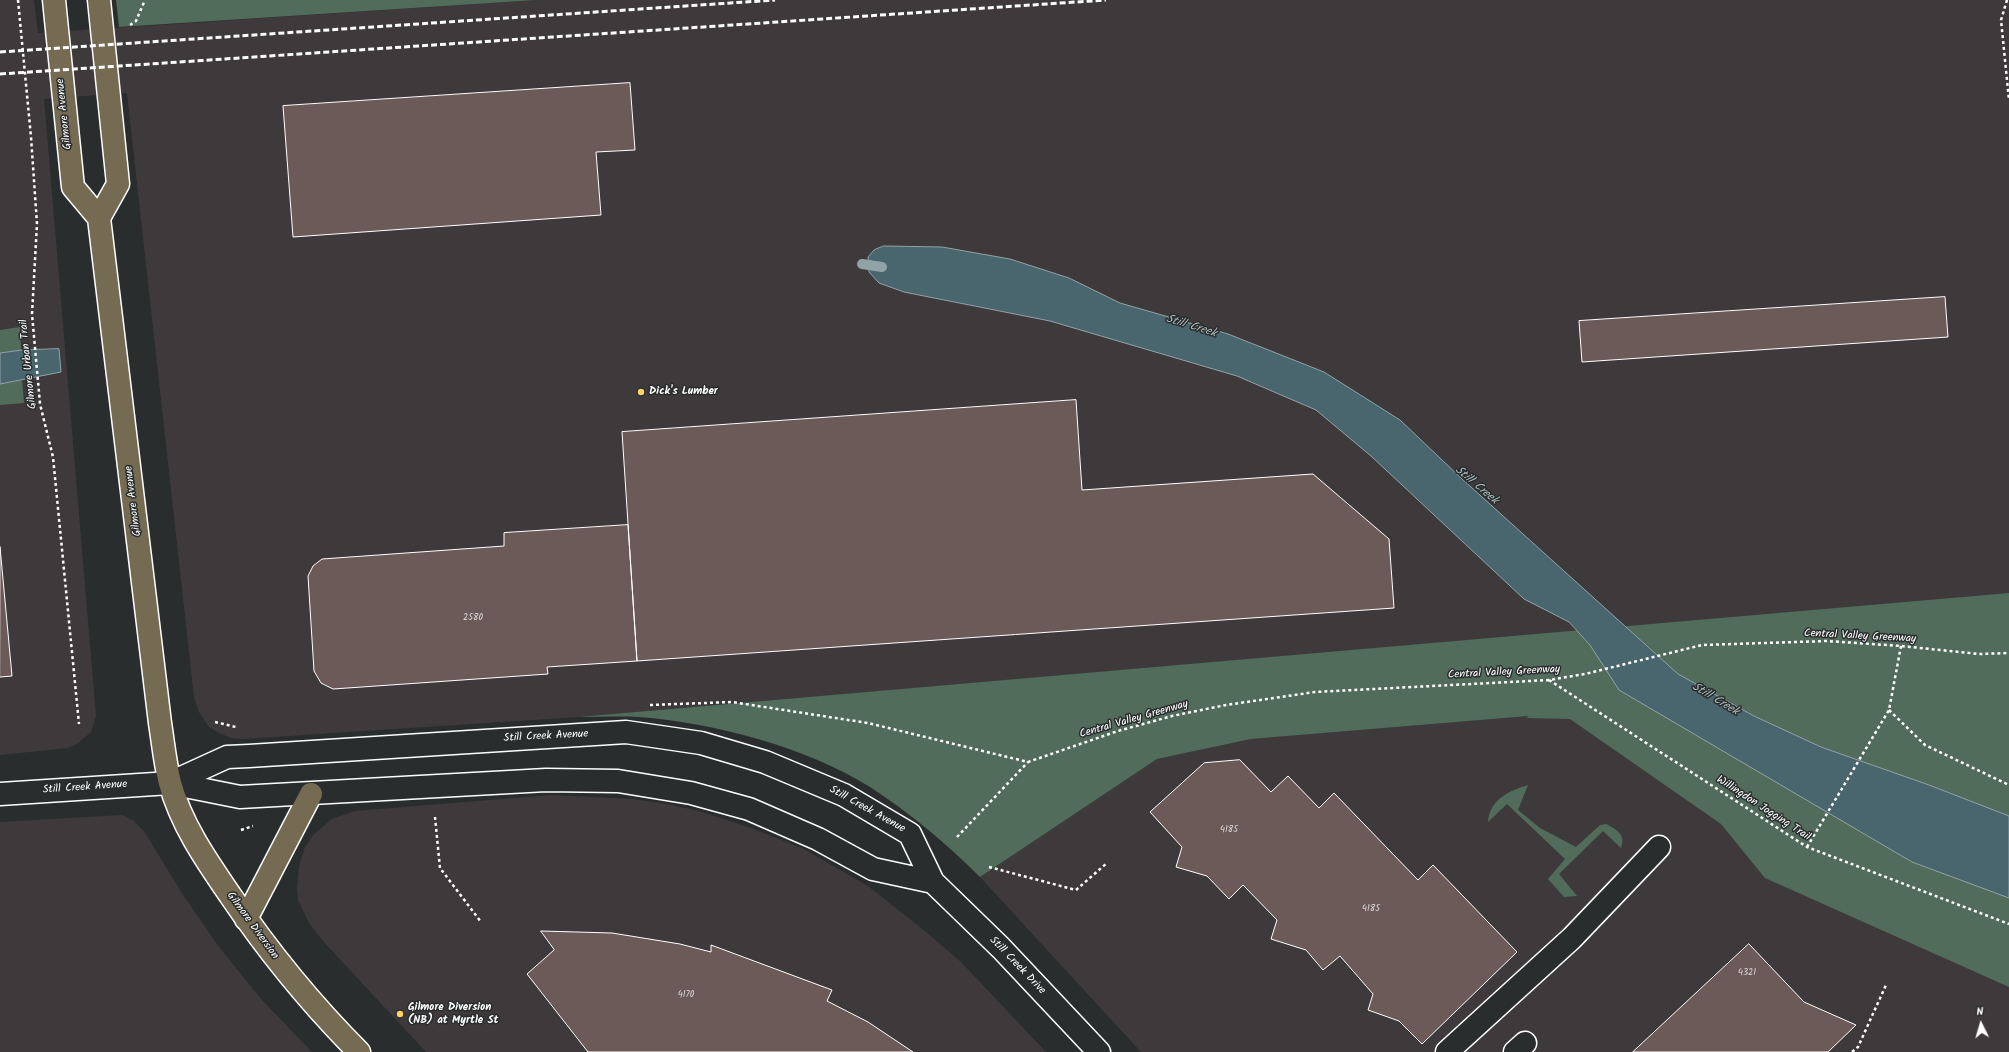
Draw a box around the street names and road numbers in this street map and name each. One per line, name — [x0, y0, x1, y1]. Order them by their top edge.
street label: Gilmore Avenue — [55, 78, 75, 150]
street label: Gilmore Urban Trail — [18, 318, 40, 410]
street label: Gilmore Avenue — [123, 465, 145, 537]
street label: Central Valley Greenway — [1804, 627, 1916, 647]
street label: Central Valley Greenway — [1448, 663, 1560, 683]
street label: Central Valley Greenway — [1078, 698, 1190, 742]
street label: Still Creek Avenue — [503, 728, 589, 746]
street label: Willingdon Jogging Trail — [1713, 774, 1813, 844]
street label: Still Creek Avenue — [42, 778, 128, 798]
street label: Still Creek Avenue — [827, 784, 907, 836]
street label: Gilmore Diversion — [223, 890, 281, 962]
street label: Still Creek Drive — [986, 934, 1048, 998]

